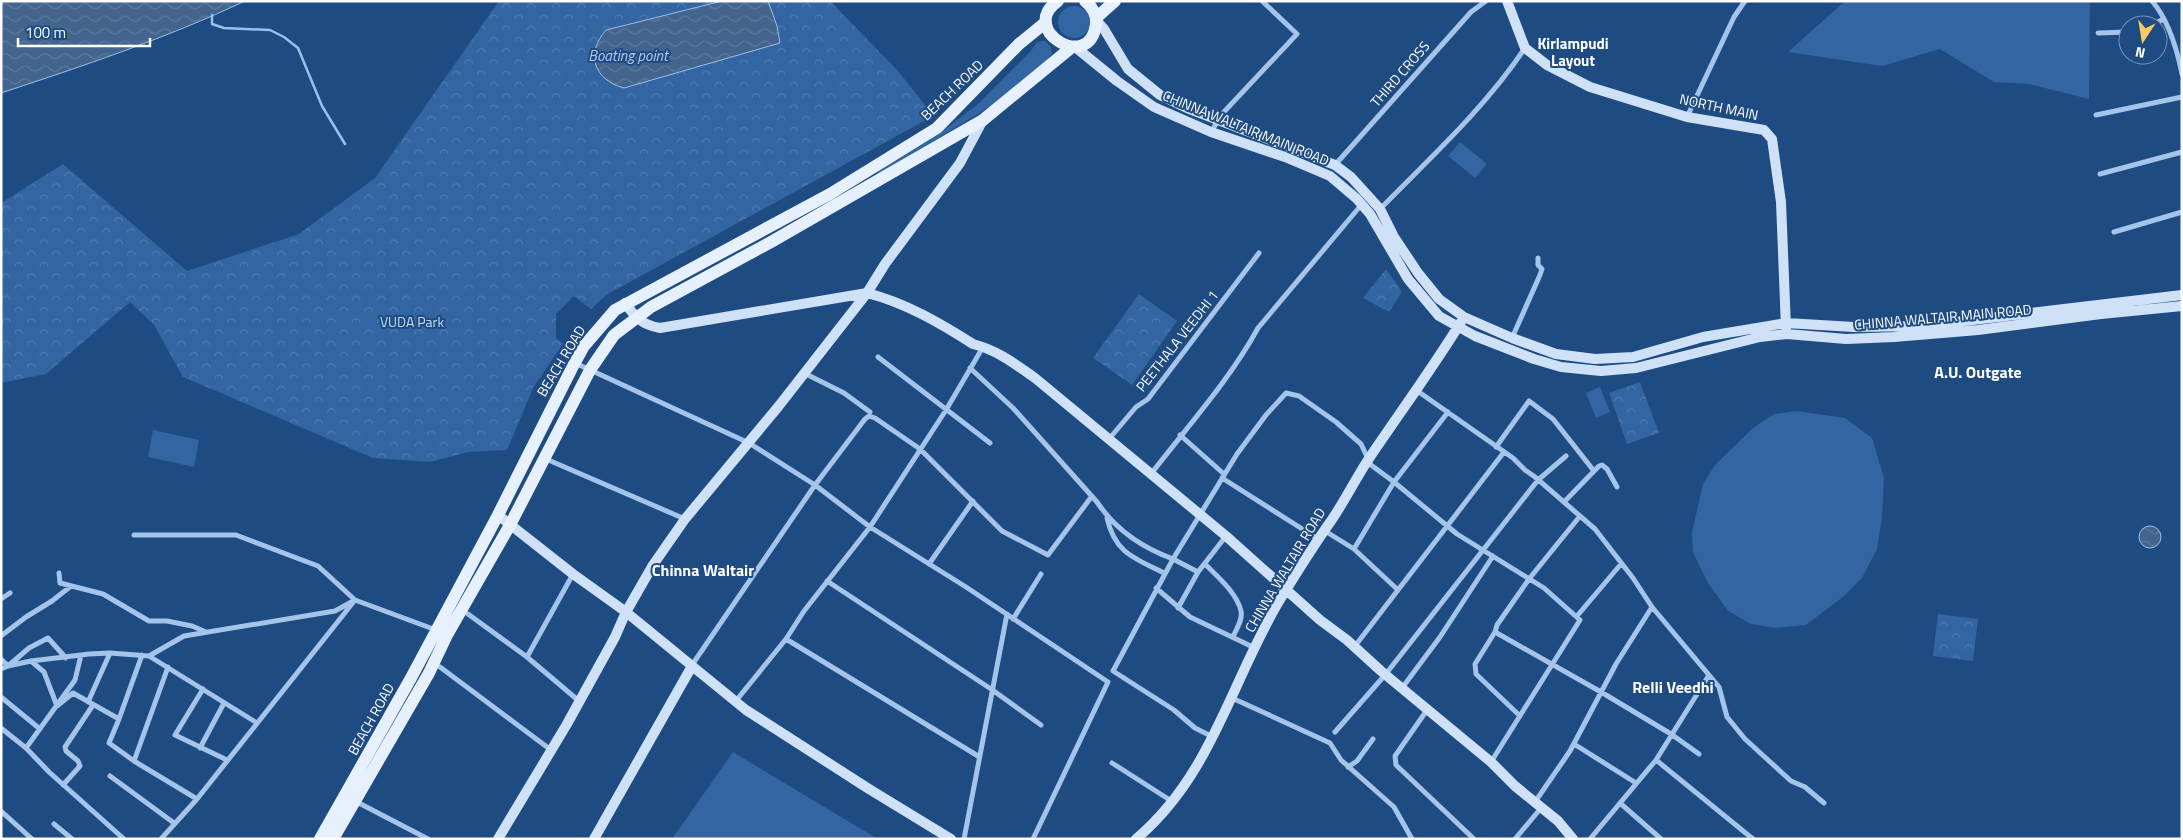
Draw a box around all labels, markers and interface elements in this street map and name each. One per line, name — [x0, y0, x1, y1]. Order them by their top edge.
scale bar — [18, 15, 150, 47]
north arrow — [2118, 15, 2168, 65]
text: 100 m — [25, 21, 66, 44]
district label: Kirlampudi Layout — [1537, 32, 1609, 72]
street label: THIRD CROSS — [1365, 36, 1434, 111]
text: N — [2133, 42, 2147, 64]
water label: Boating point — [588, 44, 670, 67]
street label: BEACH ROAD — [916, 54, 988, 125]
street label: CHINNA WALTAIR MAIN ROAD — [1160, 84, 1333, 171]
street label: NORTH MAIN — [1678, 88, 1760, 125]
street label: PEETHALA VEEDHI 1 — [1130, 286, 1223, 396]
street label: CHINNA WALTAIR MAIN ROAD — [1853, 298, 2033, 335]
park label: VUDA Park — [380, 311, 444, 332]
street label: BEACH ROAD — [531, 321, 590, 400]
district label: A.U. Outgate — [1934, 360, 2022, 384]
street label: CHINNA WALTAIR ROAD — [1239, 503, 1330, 636]
district label: Chinna Waltair — [652, 558, 754, 582]
district label: Relli Veedhi — [1632, 675, 1714, 699]
street label: BEACH ROAD — [342, 679, 399, 759]

